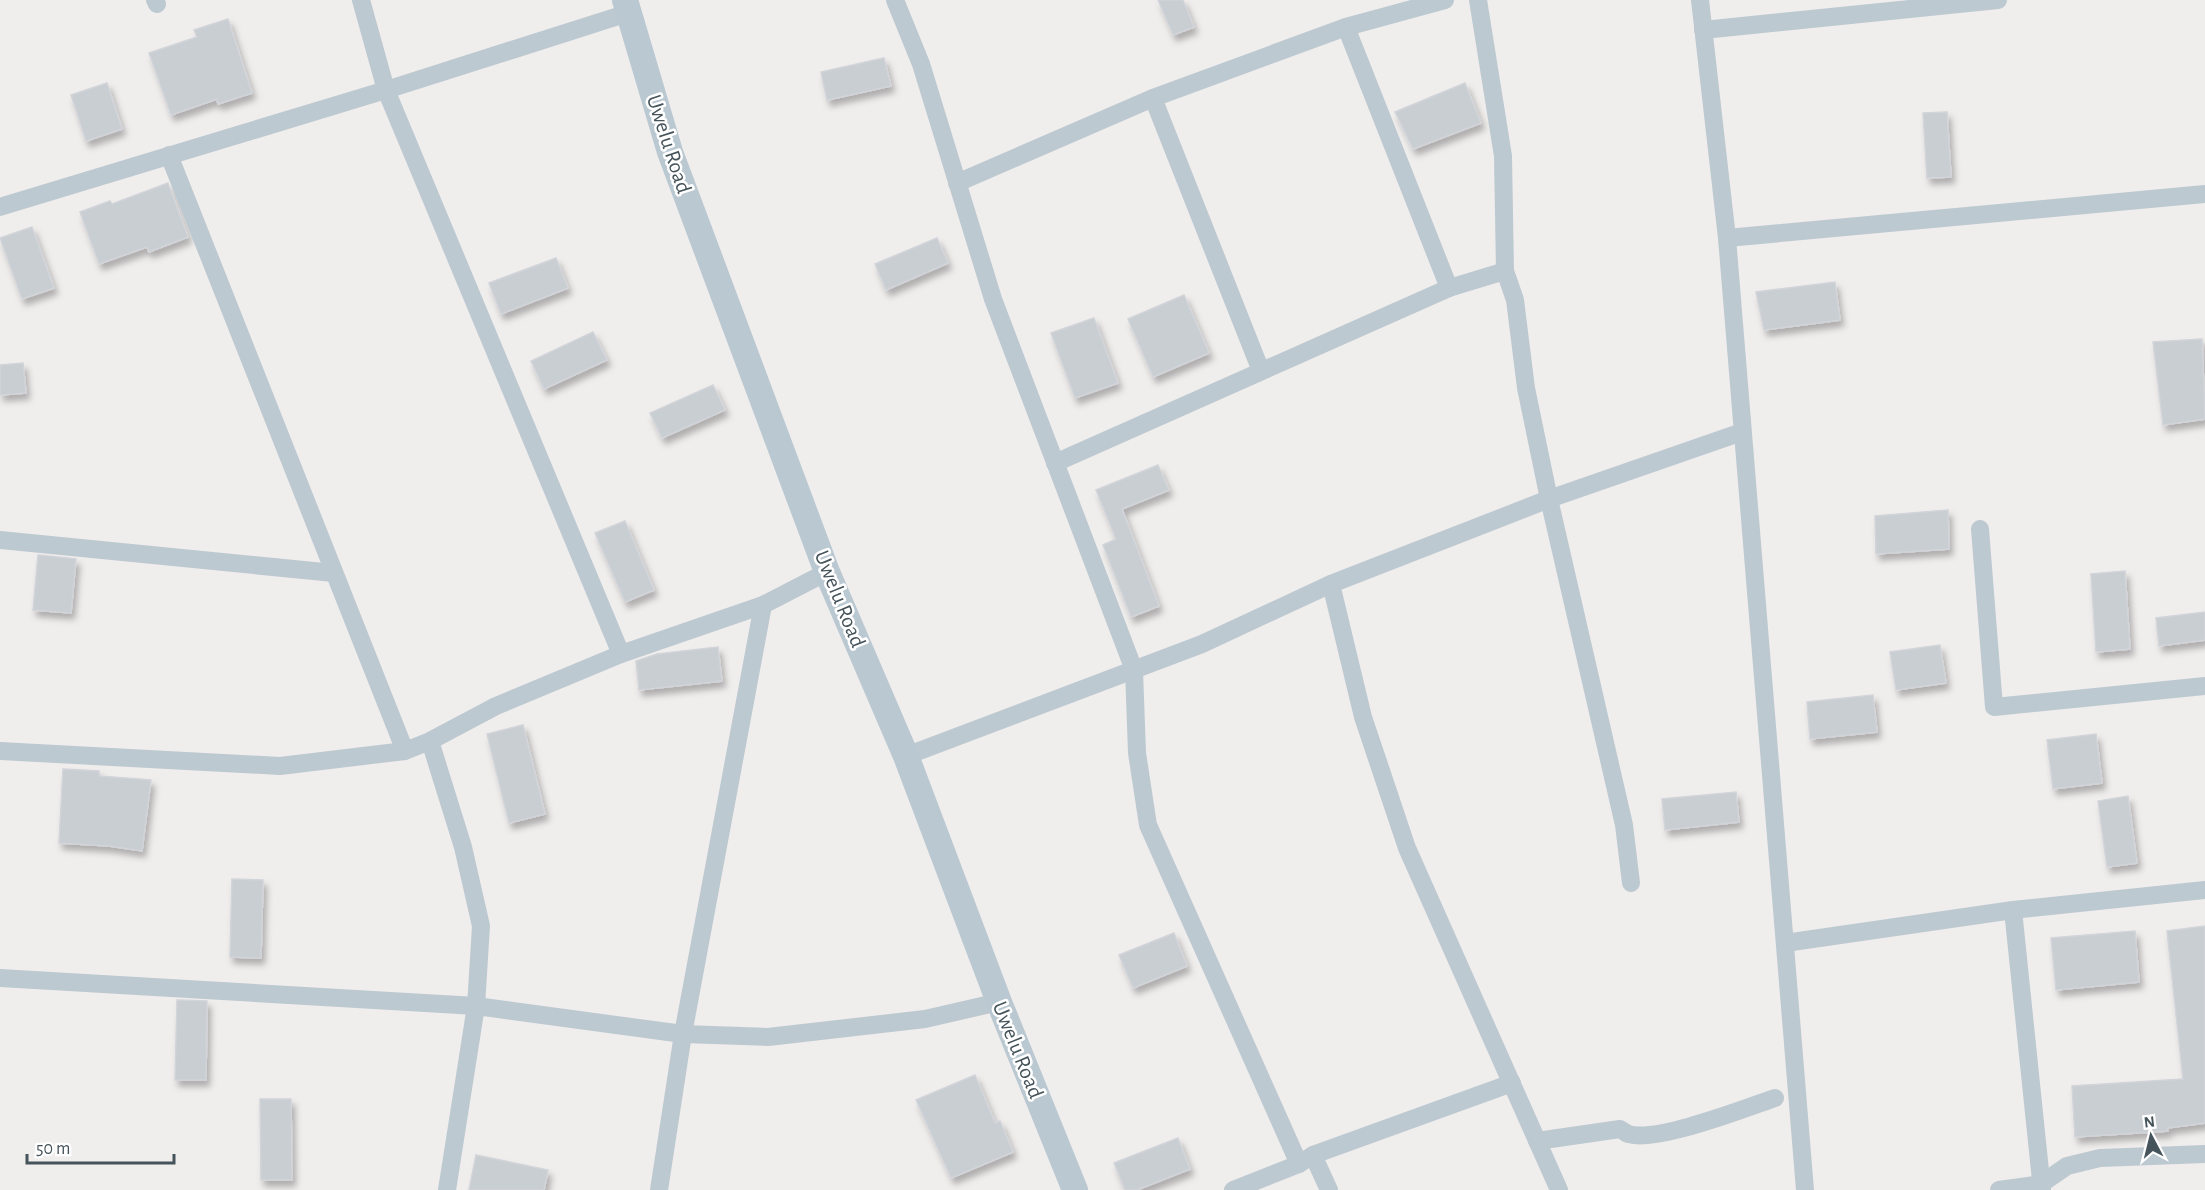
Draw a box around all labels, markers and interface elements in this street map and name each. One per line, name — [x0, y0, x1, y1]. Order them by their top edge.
street label: Uwelu Road — [643, 92, 695, 196]
street label: Uwelu Road — [811, 547, 869, 651]
street label: Uwelu Road — [989, 998, 1047, 1102]
north arrow — [2121, 1106, 2181, 1166]
text: N — [2143, 1113, 2156, 1131]
scale bar — [27, 1127, 174, 1165]
text: 50 m — [36, 1140, 70, 1158]

